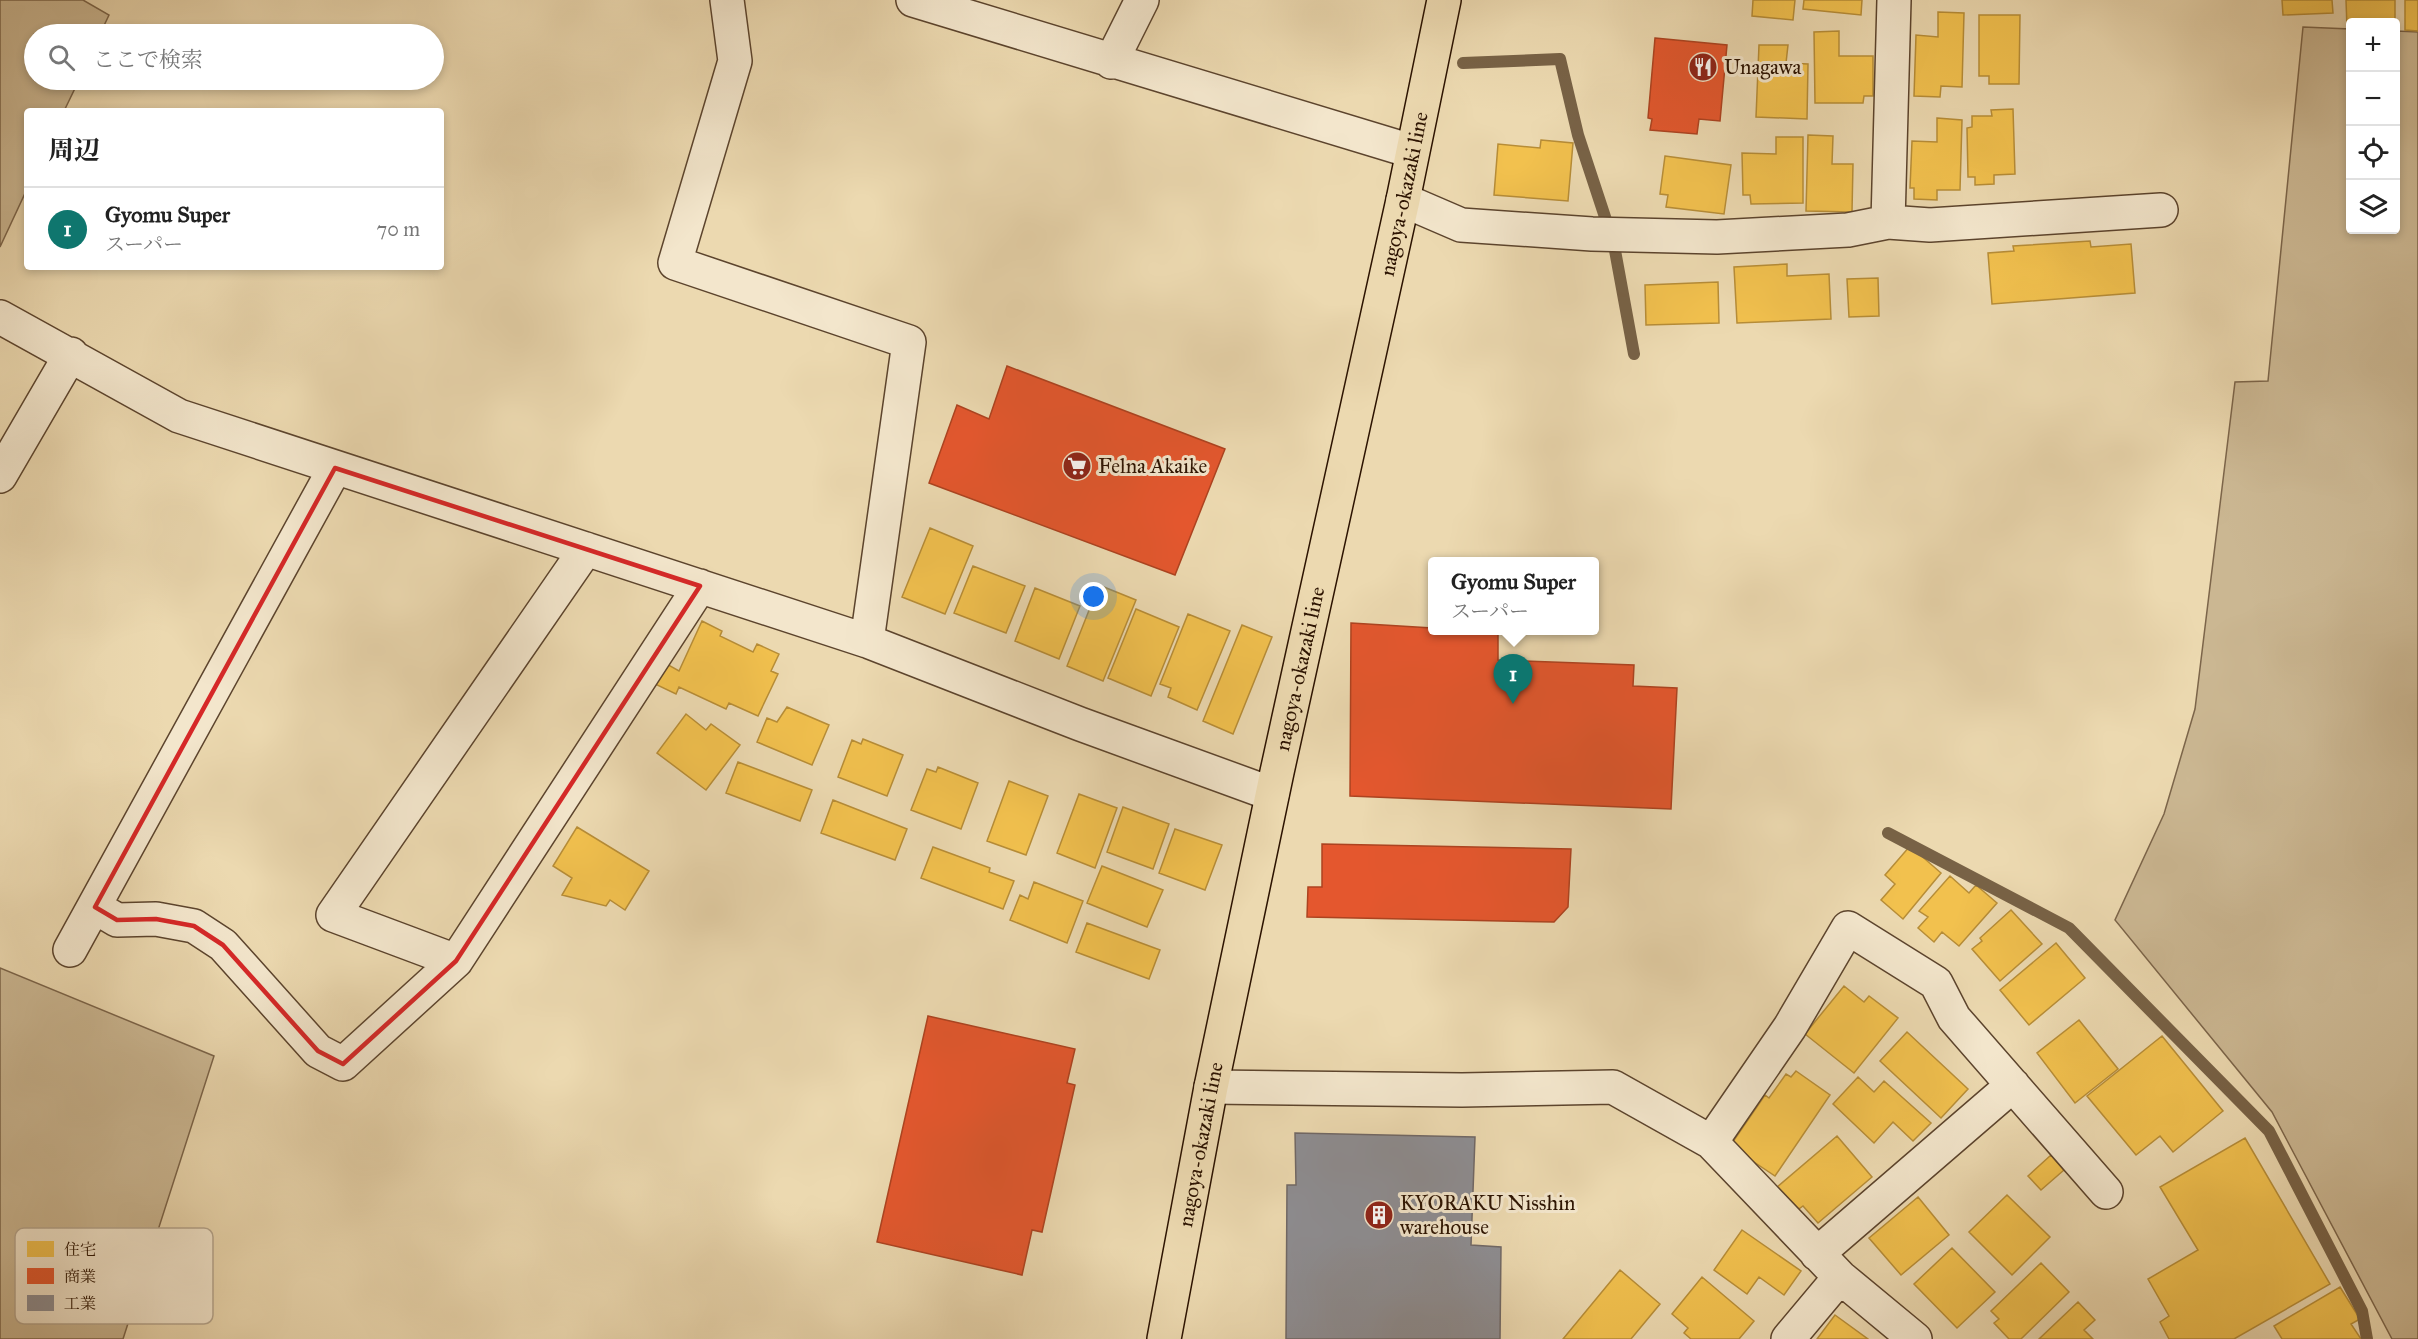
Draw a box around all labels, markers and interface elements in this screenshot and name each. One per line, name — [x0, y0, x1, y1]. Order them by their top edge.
map controls — [2346, 18, 2400, 234]
button: + — [2346, 18, 2400, 72]
search box — [24, 24, 444, 90]
icon: search — [45, 41, 78, 74]
text: ここで検索 — [93, 46, 203, 73]
restaurant icon: Unagawa — [1687, 51, 1719, 83]
place label: Unagawa — [1724, 54, 1802, 80]
button: − — [2346, 72, 2400, 126]
street label: nagoya-okazaki line — [1374, 109, 1434, 279]
button: locate — [2346, 126, 2400, 180]
text: 周辺 — [48, 134, 100, 166]
button: layers — [2346, 180, 2400, 234]
text: Gyomu Super — [105, 201, 230, 228]
text: 1 — [64, 217, 71, 241]
text: 70 m — [377, 217, 420, 241]
text: スーパー — [105, 232, 183, 256]
supermarket icon: Felna Akaike — [1061, 450, 1093, 482]
place label: Felna Akaike — [1098, 453, 1208, 479]
popup — [1428, 557, 1599, 635]
text: Gyomu Super — [1451, 568, 1576, 595]
your location — [1079, 582, 1108, 611]
street label: nagoya-okazaki line — [1269, 584, 1331, 753]
text: スーパー — [1451, 599, 1529, 623]
pin: 1 — [1494, 654, 1532, 704]
street label: nagoya-okazaki line — [1172, 1059, 1229, 1229]
place label: KYORAKU Nisshin warehouse — [1400, 1190, 1575, 1240]
building icon: KYORAKU Nisshin warehouse — [1363, 1199, 1395, 1231]
legend — [15, 1228, 213, 1324]
text: 住宅 — [64, 1240, 96, 1259]
text: 商業 — [64, 1267, 96, 1286]
text: 工業 — [64, 1294, 96, 1313]

